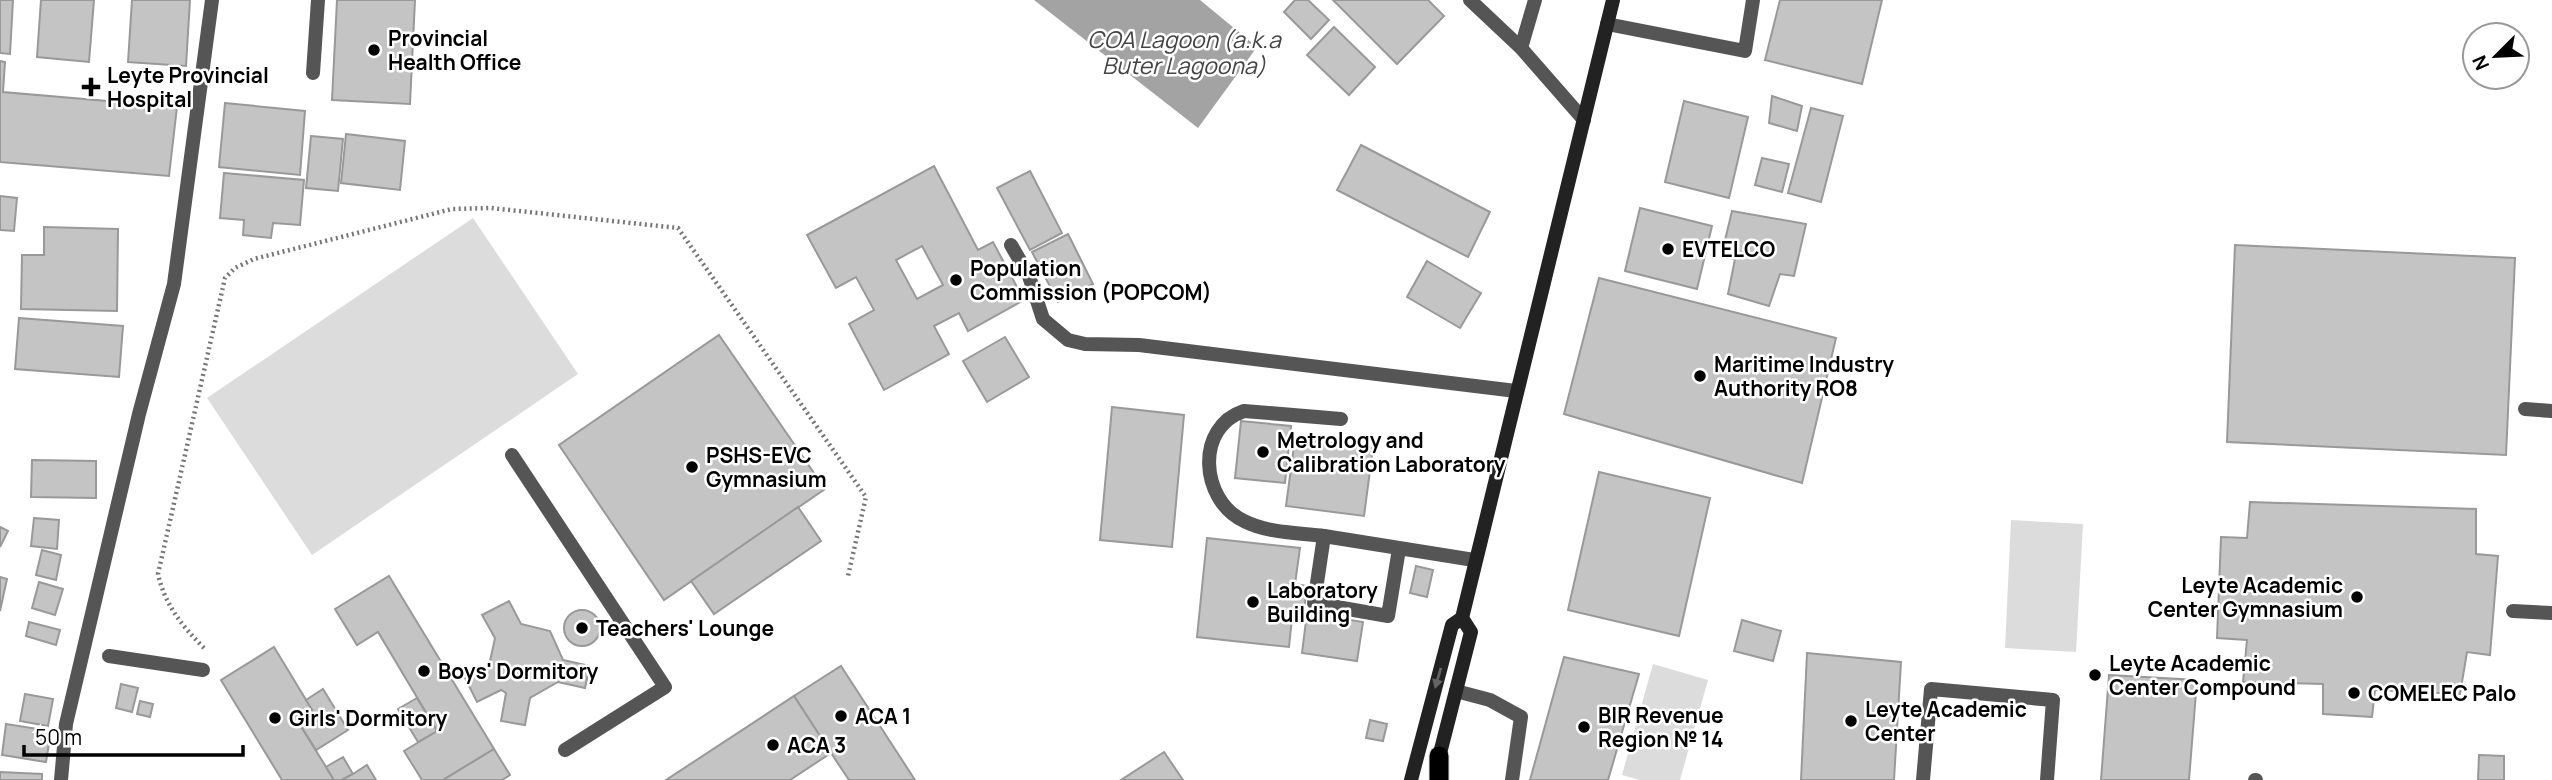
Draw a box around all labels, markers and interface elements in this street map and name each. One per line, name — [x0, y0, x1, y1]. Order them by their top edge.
north arrow — [2461, 21, 2531, 91]
water label: COA Lagoon (a.k.a Buter Lagoona) — [1087, 23, 1282, 81]
place label: Provincial Health Office — [388, 24, 521, 76]
marker: Provincial Health Office — [366, 42, 382, 58]
text: N — [2466, 51, 2495, 74]
place label: Leyte Provincial Hospital — [107, 61, 269, 113]
marker: Leyte Provincial Hospital — [81, 77, 101, 97]
place label: EVTELCO — [1682, 235, 1775, 263]
marker: EVTELCO — [1660, 241, 1676, 257]
place label: Population Commission (POPCOM) — [970, 254, 1212, 306]
marker: Population Commission (POPCOM) — [948, 272, 964, 288]
place label: Maritime Industry Authority RO8 — [1714, 350, 1894, 402]
marker: Maritime Industry Authority RO8 — [1692, 368, 1708, 384]
place label: Metrology and Calibration Laboratory — [1277, 426, 1506, 478]
place label: PSHS-EVC Gymnasium — [706, 441, 827, 493]
marker: Metrology and Calibration Laboratory — [1255, 444, 1271, 460]
marker: PSHS-EVC Gymnasium — [684, 459, 700, 475]
place label: Leyte Academic Center Gymnasium — [2148, 571, 2343, 623]
place label: Laboratory Building — [1267, 576, 1378, 628]
marker: Leyte Academic Center Gymnasium — [2349, 589, 2365, 605]
marker: Laboratory Building — [1245, 594, 1261, 610]
place label: Teachers' Lounge — [596, 614, 774, 642]
marker: Teachers' Lounge — [574, 620, 590, 636]
place label: Leyte Academic Center Compound — [2109, 649, 2296, 701]
place label: Boys' Dormitory — [438, 657, 599, 685]
marker: Boys' Dormitory — [416, 663, 432, 679]
marker: Leyte Academic Center Compound — [2087, 667, 2103, 683]
one-way arrow — [1433, 668, 1443, 689]
place label: COMELEC Palo — [2368, 679, 2516, 707]
marker: COMELEC Palo — [2346, 685, 2362, 701]
place label: Leyte Academic Center — [1865, 695, 2027, 747]
place label: BIR Revenue Region № 14 — [1598, 701, 1724, 753]
place label: ACA 1 — [855, 702, 911, 730]
place label: Girls' Dormitory — [289, 704, 448, 732]
marker: ACA 1 — [833, 708, 849, 724]
marker: Girls' Dormitory — [267, 710, 283, 726]
marker: Leyte Academic Center — [1843, 713, 1859, 729]
scale bar — [24, 714, 243, 758]
marker: BIR Revenue Region № 14 — [1576, 719, 1592, 735]
text: 50 m — [35, 723, 82, 751]
place label: ACA 3 — [787, 731, 846, 759]
marker: ACA 3 — [765, 737, 781, 753]

